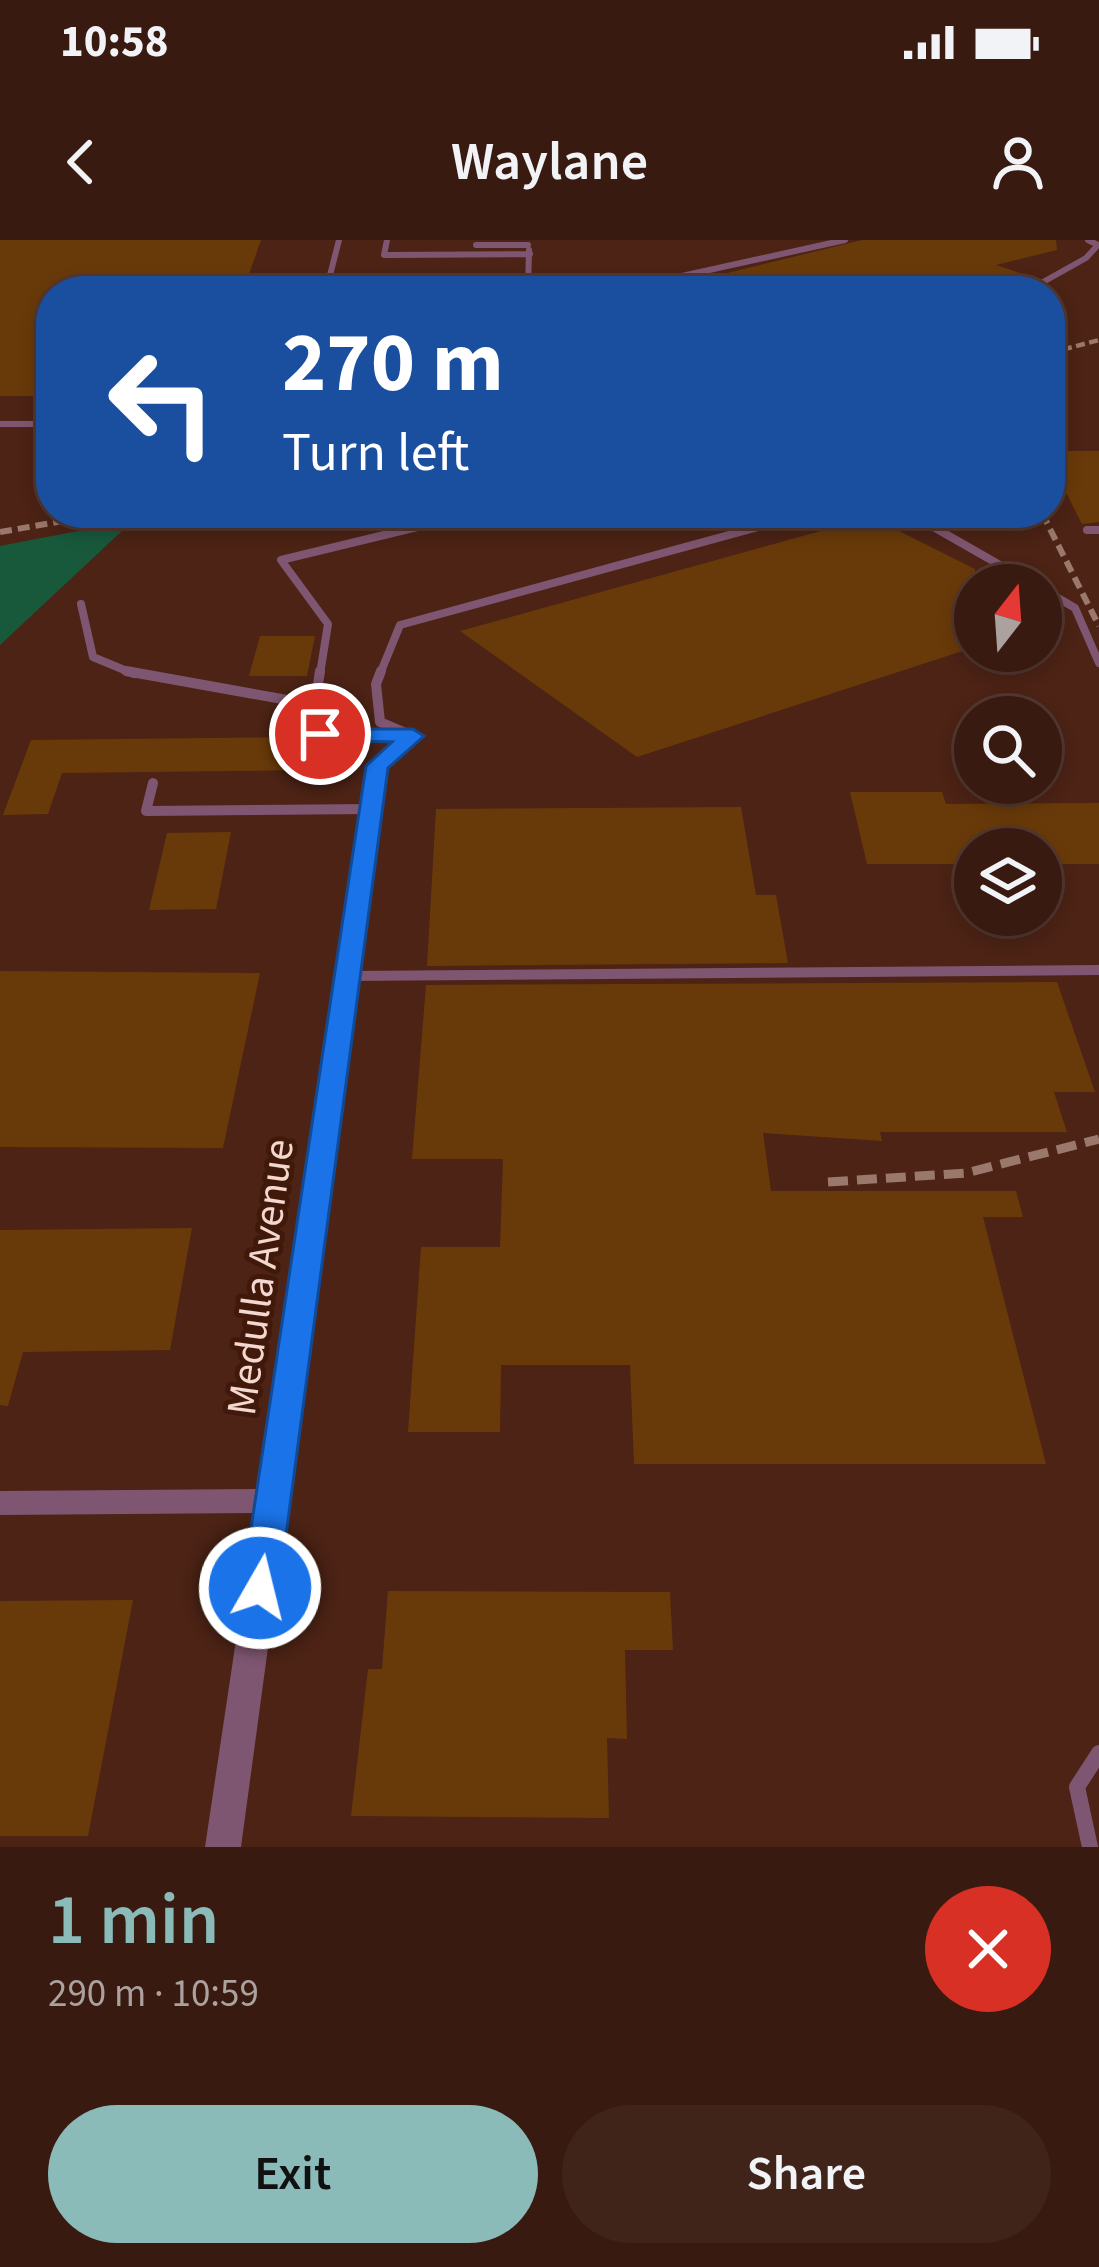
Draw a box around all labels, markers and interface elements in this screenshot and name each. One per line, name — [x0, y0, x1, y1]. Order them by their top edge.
text: 10:58 — [60, 10, 169, 74]
text: Waylane — [451, 124, 648, 201]
icon: back — [48, 129, 114, 195]
icon: person — [985, 129, 1051, 195]
text: 270 m — [282, 304, 504, 424]
icon: left — [84, 324, 240, 480]
text: Turn left — [282, 415, 469, 492]
north arrow — [954, 564, 1062, 672]
map controls — [954, 564, 1062, 936]
pin — [269, 683, 371, 785]
button: search — [954, 696, 1062, 804]
icon: arrive — [287, 701, 353, 767]
button: layers — [954, 828, 1062, 936]
street label: Medulla Avenue — [212, 1135, 310, 1419]
position arrow — [197, 1525, 323, 1651]
text: 1 min — [48, 1869, 219, 1972]
button: close — [925, 1886, 1051, 2012]
text: 290 m · 10:59 — [48, 1966, 259, 2022]
button: Exit — [48, 2105, 538, 2243]
button: Share — [562, 2105, 1051, 2243]

